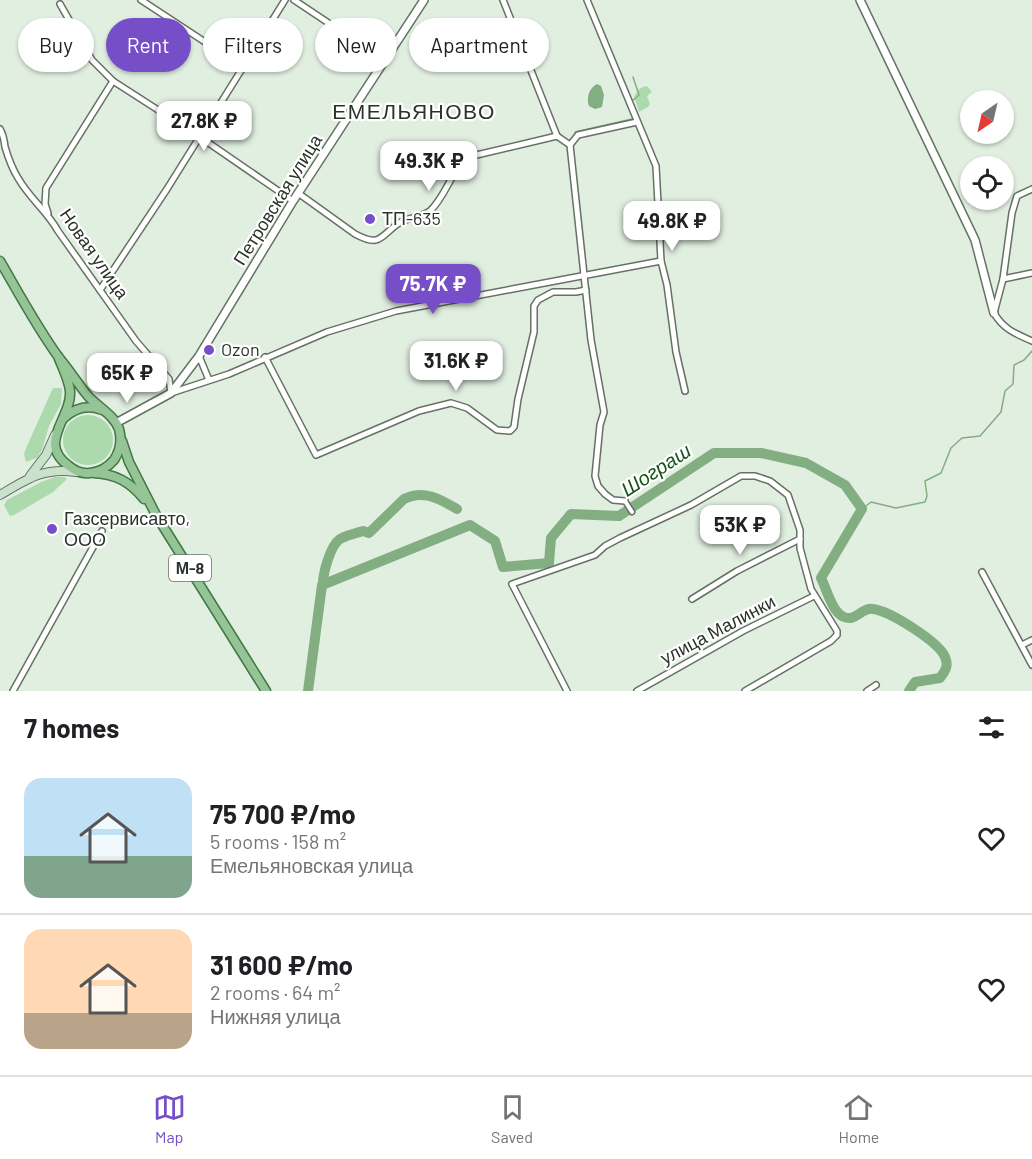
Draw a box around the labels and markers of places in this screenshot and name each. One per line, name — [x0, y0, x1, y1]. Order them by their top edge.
pin: 27.8K ₽ — [149, 101, 259, 152]
pin: 49.3K ₽ — [374, 141, 484, 192]
pin: 49.8K ₽ — [617, 201, 727, 252]
place label: ТП-635 — [382, 207, 441, 229]
marker: ТП-635 — [363, 212, 377, 226]
pin: 75.7K ₽ — [378, 264, 488, 315]
place label: Ozon — [221, 338, 260, 360]
pin: 31.6K ₽ — [401, 341, 511, 392]
marker: Ozon — [202, 343, 216, 357]
pin: 65K ₽ — [85, 353, 169, 404]
pin: 53K ₽ — [698, 505, 782, 556]
place label: Газсервисавто, ООО — [64, 507, 190, 550]
marker: Газсервисавто, ООО — [45, 522, 59, 536]

